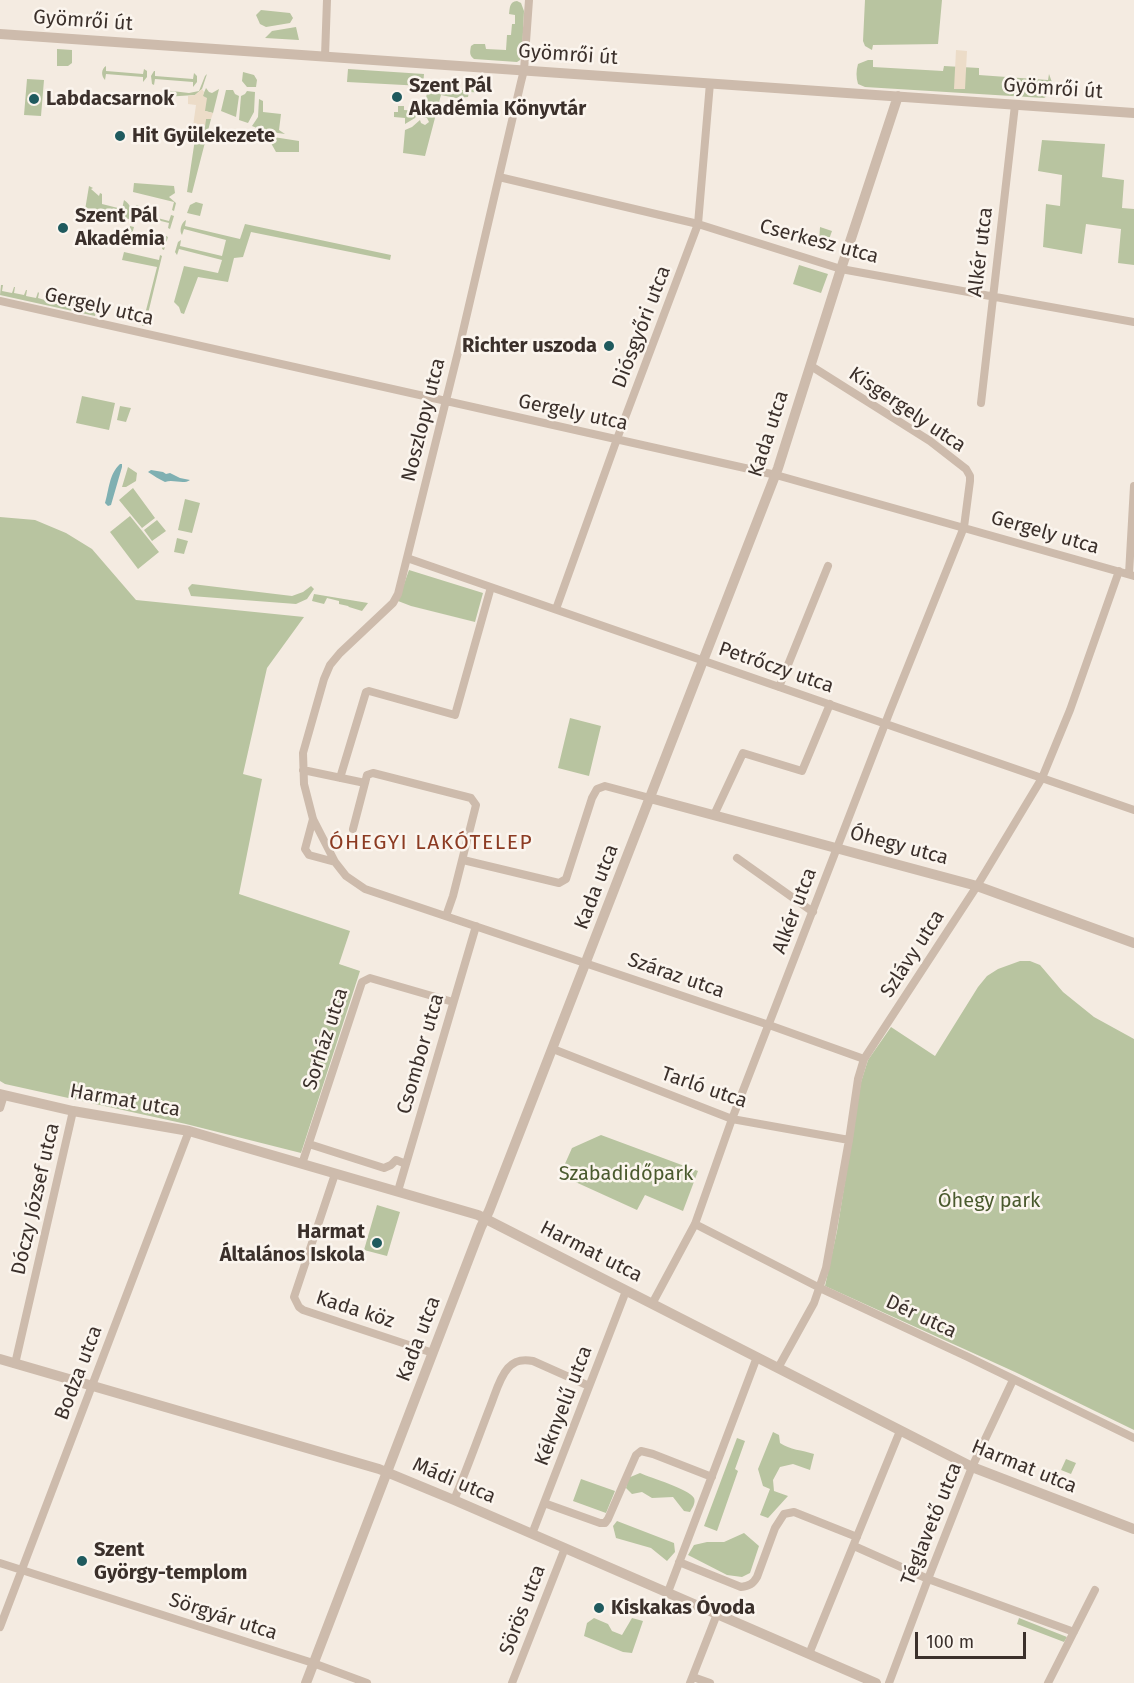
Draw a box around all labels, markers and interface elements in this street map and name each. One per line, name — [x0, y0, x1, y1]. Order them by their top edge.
street label: Gyömrői út — [32, 6, 134, 36]
street label: Gyömrői út — [517, 40, 619, 70]
place label: Szent Pál Akadémia Könyvtár — [409, 74, 586, 121]
street label: Gyömrői út — [1002, 74, 1104, 104]
place label: Labdacsarnok — [46, 87, 174, 111]
marker: Szent Pál Akadémia Könyvtár — [390, 90, 404, 104]
marker: Labdacsarnok — [27, 92, 41, 106]
place label: Hit Gyülekezete — [132, 124, 275, 148]
marker: Hit Gyülekezete — [113, 129, 127, 143]
place label: Szent Pál Akadémia — [75, 204, 165, 251]
street label: Alkér utca — [964, 206, 998, 298]
street label: Cserkesz utca — [757, 215, 881, 269]
marker: Szent Pál Akadémia — [56, 221, 70, 235]
street label: Diósgyőri utca — [608, 263, 676, 391]
street label: Gergely utca — [42, 283, 156, 331]
place label: Richter uszoda — [462, 334, 597, 358]
marker: Richter uszoda — [602, 339, 616, 353]
street label: Noszlopy utca — [397, 356, 451, 484]
street label: Kisgergely utca — [844, 362, 970, 458]
street label: Kada utca — [744, 388, 794, 480]
street label: Gergely utca — [516, 390, 630, 436]
street label: Gergely utca — [988, 506, 1102, 560]
street label: Petrőczy utca — [715, 637, 837, 699]
street label: Óhegy utca — [847, 821, 951, 871]
district label: ÓHEGYI LAKÓTELEP — [329, 830, 533, 856]
street label: Kada utca — [570, 841, 624, 933]
street label: Alkér utca — [768, 865, 822, 957]
street label: Szlávy utca — [876, 906, 950, 1002]
street label: Száraz utca — [624, 948, 728, 1004]
street label: Sorház utca — [298, 985, 354, 1093]
street label: Csombor utca — [392, 991, 450, 1117]
street label: Tarló utca — [658, 1062, 750, 1114]
street label: Harmat utca — [68, 1079, 182, 1123]
street label: Dóczy József utca — [7, 1121, 65, 1277]
park label: Szabadidőpark — [559, 1162, 693, 1186]
park label: Óhegy park — [938, 1189, 1040, 1213]
street label: Harmat utca — [536, 1216, 646, 1288]
place label: Harmat Általános Iskola — [220, 1220, 365, 1267]
marker: Harmat Általános Iskola — [370, 1236, 384, 1250]
street label: Kada köz — [313, 1286, 397, 1334]
street label: Dér utca — [882, 1290, 960, 1344]
street label: Kada utca — [392, 1293, 446, 1385]
street label: Bodza utca — [50, 1322, 108, 1424]
street label: Kéknyelű utca — [530, 1343, 598, 1469]
street label: Harmat utca — [968, 1435, 1080, 1499]
street label: Mádi utca — [409, 1453, 499, 1509]
street label: Téglavető utca — [896, 1459, 968, 1589]
place label: Szent György-templom — [94, 1538, 247, 1585]
marker: Szent György-templom — [75, 1554, 89, 1568]
street label: Sörös utca — [495, 1561, 551, 1659]
street label: Sörgyár utca — [166, 1588, 280, 1646]
place label: Kiskakas Óvoda — [611, 1596, 755, 1620]
marker: Kiskakas Óvoda — [592, 1601, 606, 1615]
scale bar — [918, 1620, 1029, 1658]
text: 100 m — [926, 1631, 974, 1653]

